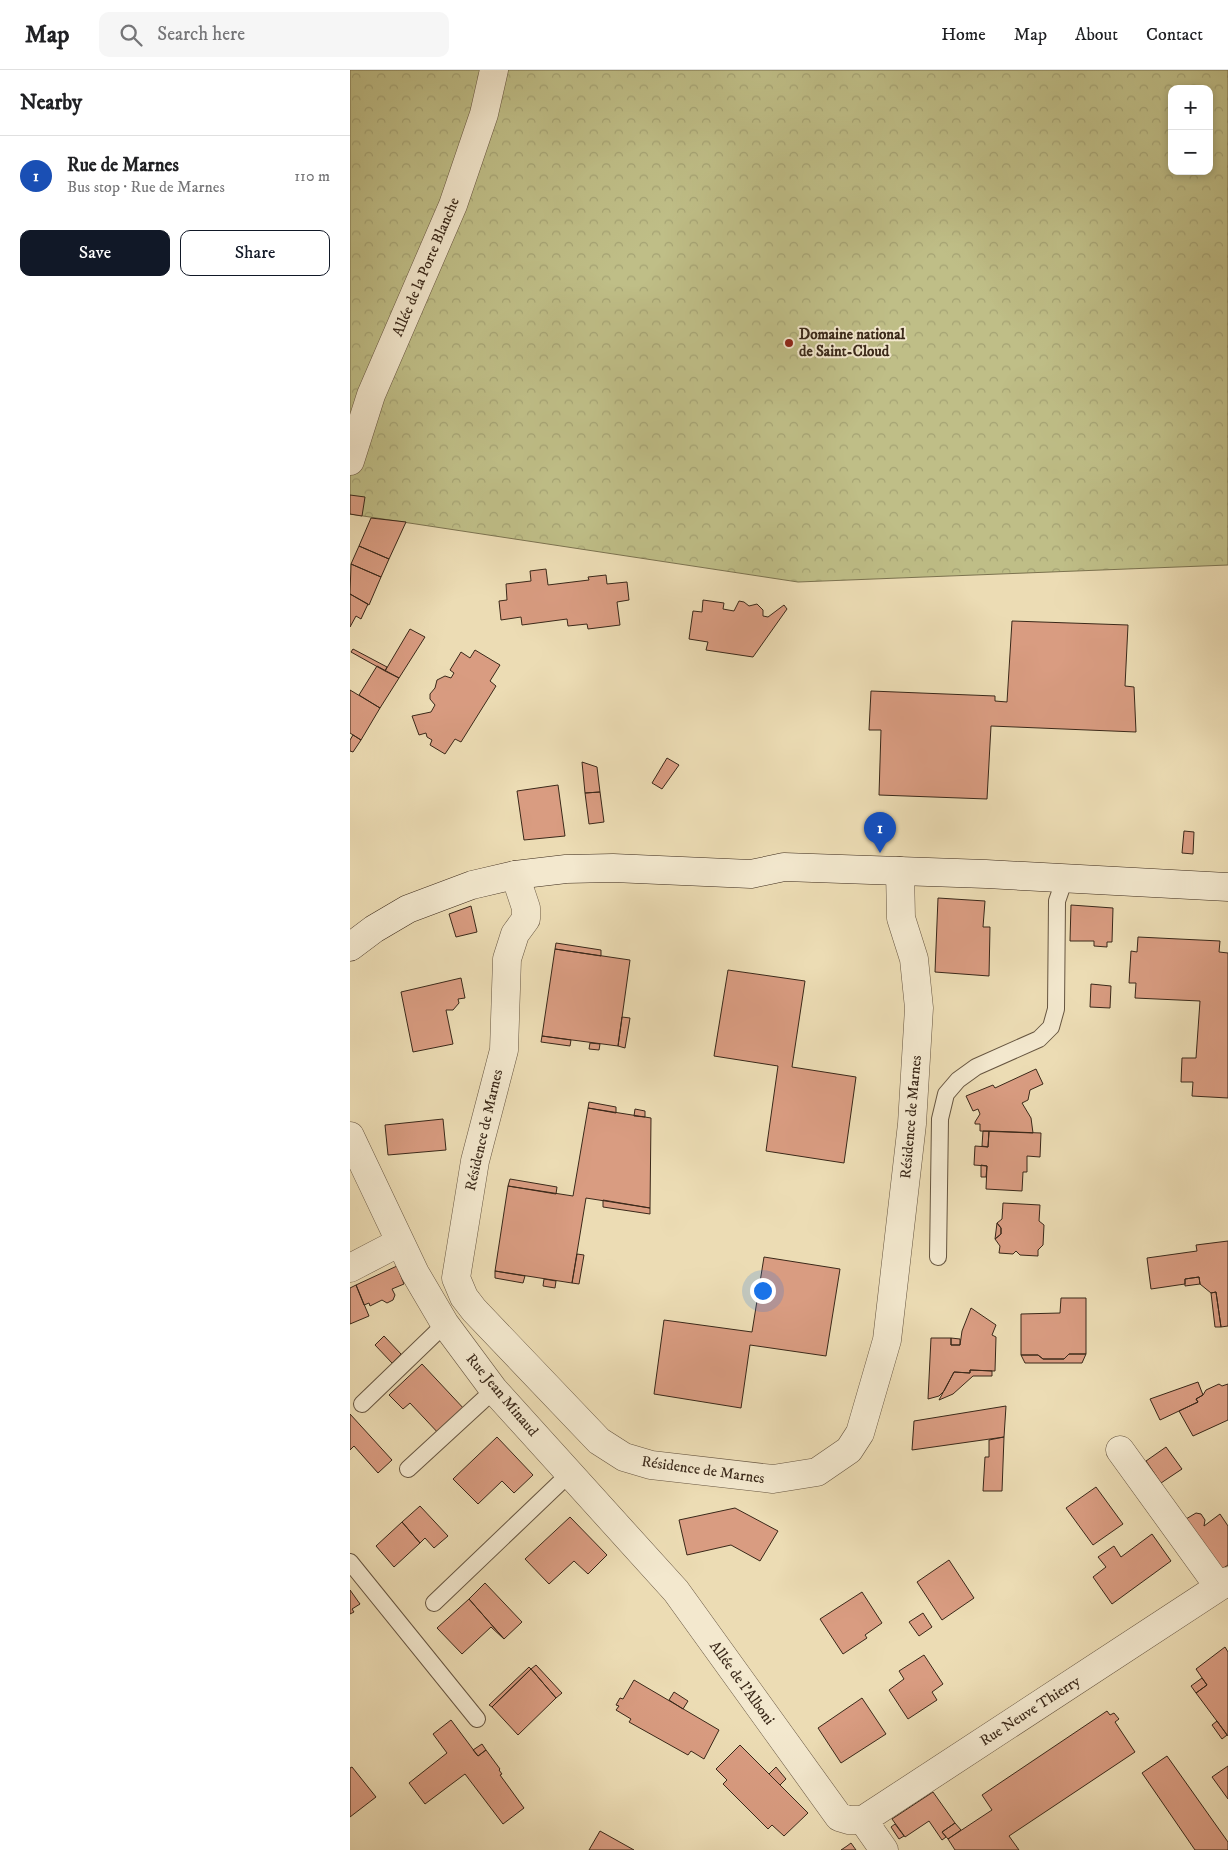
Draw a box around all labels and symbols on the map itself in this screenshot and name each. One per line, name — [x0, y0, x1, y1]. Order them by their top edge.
street label: Allée de la Porte Blanche — [388, 195, 464, 339]
place label: Domaine national de Saint-Cloud — [799, 325, 906, 361]
marker: Domaine national de Saint-Cloud — [783, 337, 795, 349]
pin: 1 — [864, 812, 896, 853]
street label: Résidence de Marnes — [896, 1054, 926, 1180]
street label: Résidence de Marnes — [461, 1067, 507, 1193]
your location — [750, 1278, 776, 1304]
street label: Rue Jean Minaud — [462, 1350, 543, 1441]
street label: Résidence de Marnes — [640, 1452, 766, 1488]
street label: Allée de l'Alboni — [705, 1637, 779, 1729]
street label: Rue Neuve Thierry — [976, 1671, 1084, 1750]

